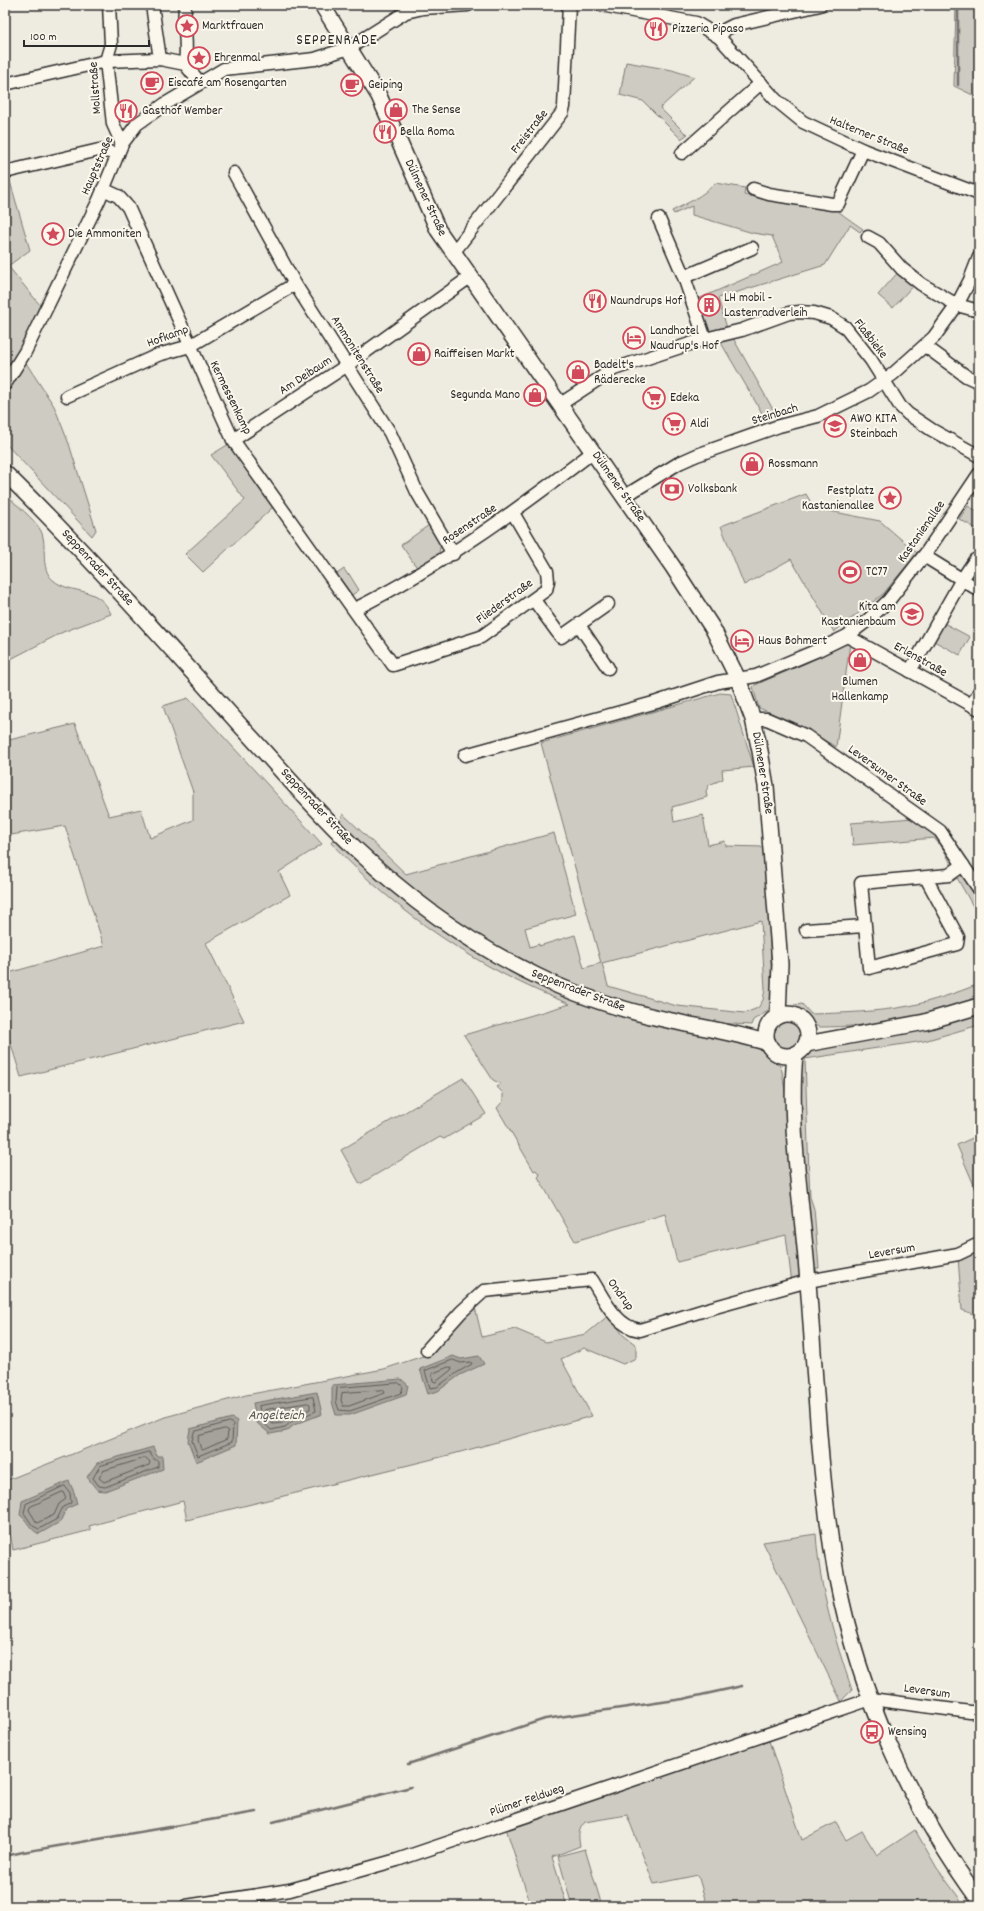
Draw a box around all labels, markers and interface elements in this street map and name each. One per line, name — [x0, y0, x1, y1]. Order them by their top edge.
place icon: Marktfrauen — [174, 13, 200, 39]
restaurant icon: Pizzeria Pipaso — [643, 16, 669, 42]
place label: Marktfrauen — [202, 17, 264, 36]
place label: Pizzeria Pipaso — [672, 20, 744, 39]
scale bar — [24, 22, 149, 48]
text: 100 m — [30, 29, 57, 46]
district label: SEPPENRADE — [296, 30, 378, 52]
place icon: Ehrenmal — [186, 45, 212, 71]
place label: Ehrenmal — [214, 49, 261, 68]
street label: Mollstraße — [85, 61, 107, 115]
cafe icon: Eiscafé am Rosengarten — [139, 70, 165, 96]
cafe icon: Geiping — [339, 72, 365, 98]
place label: Eiscafé am Rosengarten — [168, 74, 287, 93]
place label: Geiping — [368, 76, 403, 95]
shop icon: The Sense — [383, 97, 409, 123]
restaurant icon: Gasthof Wember — [113, 98, 139, 124]
place label: The Sense — [412, 101, 461, 120]
place label: Gasthof Wember — [142, 102, 223, 121]
street label: Freistraße — [507, 106, 554, 158]
street label: Halterner Straße — [826, 111, 912, 161]
restaurant icon: Bella Roma — [372, 119, 398, 145]
place label: Bella Roma — [400, 123, 455, 142]
street label: Hauptstraße — [77, 133, 119, 198]
street label: Dülmener Straße — [399, 156, 451, 240]
place icon: Die Ammoniten — [40, 221, 66, 247]
place label: Die Ammoniten — [68, 225, 141, 244]
restaurant icon: Naundrups Hof — [582, 288, 608, 314]
place label: LH mobil - Lastenradverleih — [724, 289, 808, 323]
place label: Naundrups Hof — [610, 292, 683, 311]
building icon: LH mobil - Lastenradverleih — [696, 292, 722, 318]
street label: Ammonitenstraße — [325, 312, 389, 398]
street label: Flaßbieke — [848, 315, 892, 363]
street label: Hofkamp — [144, 321, 192, 353]
place label: Landhotel Naudrup's Hof — [650, 322, 719, 356]
hotel icon: Landhotel Naudrup's Hof — [621, 325, 647, 351]
shop icon: Raiffeisen Markt — [406, 341, 432, 367]
place label: Raiffeisen Markt — [434, 345, 515, 364]
street label: Am Deibaum — [276, 352, 336, 400]
place label: Badelt's Räderecke — [594, 356, 646, 390]
street label: Kermessenkamp — [204, 358, 256, 438]
shop icon: Badelt's Räderecke — [565, 359, 591, 385]
shop icon: Segunda Mano — [522, 382, 548, 408]
supermarket icon: Edeka — [641, 385, 667, 411]
place label: Segunda Mano — [451, 386, 520, 405]
place label: Edeka — [670, 389, 700, 408]
street label: Steinbach — [749, 399, 801, 431]
place label: AWO KITA Steinbach — [850, 410, 898, 444]
supermarket icon: Aldi — [661, 411, 687, 437]
school or university icon: AWO KITA Steinbach — [822, 413, 848, 439]
place label: Aldi — [690, 415, 709, 434]
street label: Dülmener Straße — [586, 448, 650, 527]
shop icon: Rossmann — [739, 451, 765, 477]
place label: Rossmann — [768, 455, 818, 474]
bank icon: Volksbank — [659, 476, 685, 502]
place label: Volksbank — [688, 480, 737, 499]
place label: Festplatz Kastanienallee — [802, 482, 874, 516]
place icon: Festplatz Kastanienallee — [877, 485, 903, 511]
street label: Kastanienallee — [893, 497, 951, 567]
street label: Rosenstraße — [439, 500, 501, 550]
street label: Seppenrader Straße — [56, 525, 138, 611]
sports icon: TC77 — [837, 559, 863, 585]
place label: TC77 — [866, 563, 888, 582]
street label: Fliederstraße — [472, 575, 538, 629]
place label: Kita am Kastanienbaum — [821, 598, 896, 632]
school or university icon: Kita am Kastanienbaum — [899, 601, 925, 627]
hotel icon: Haus Bohmert — [729, 628, 755, 654]
place label: Haus Bohmert — [758, 632, 827, 651]
street label: Erlenstraße — [890, 637, 950, 683]
shop icon: Blumen Hallenkamp — [847, 647, 873, 673]
place label: Blumen Hallenkamp — [831, 673, 889, 707]
street label: Dülmener Straße — [746, 731, 778, 816]
street label: Leversumer Straße — [843, 741, 931, 811]
street label: Seppenrader Straße — [275, 764, 357, 850]
street label: Seppenrader Straße — [528, 964, 628, 1018]
street label: Leversum — [867, 1239, 917, 1265]
street label: Ondrup — [602, 1275, 638, 1315]
water label: Angelteich — [248, 1406, 304, 1426]
street label: Leversum — [902, 1679, 952, 1705]
bus stop icon: Wensing — [859, 1719, 885, 1745]
place label: Wensing — [888, 1723, 927, 1742]
street label: Plümer Feldweg — [487, 1779, 567, 1823]

